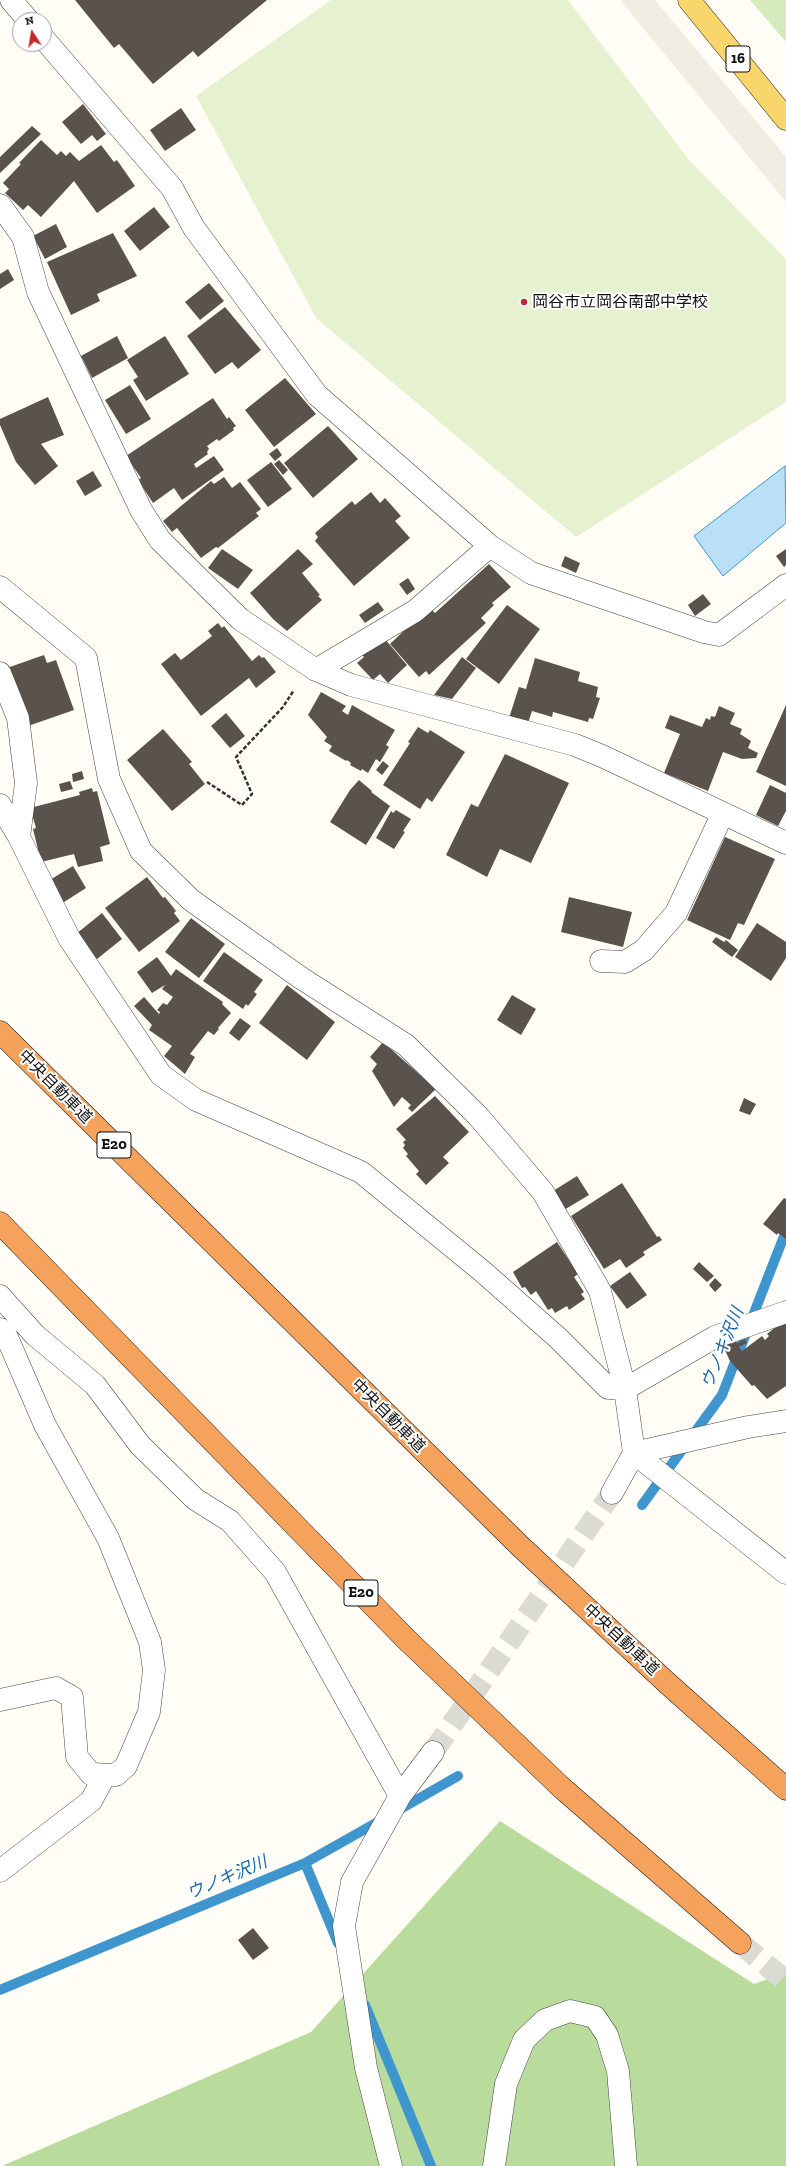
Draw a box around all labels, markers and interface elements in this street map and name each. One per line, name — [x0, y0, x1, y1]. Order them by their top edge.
north arrow — [12, 12, 52, 52]
text: N — [24, 14, 35, 28]
road number: 16 — [726, 46, 750, 72]
place label: 岡谷市立岡谷南部中学校 — [532, 292, 708, 312]
marker: 岡谷市立岡谷南部中学校 — [519, 297, 529, 307]
street label: 中央自動車道 — [14, 1046, 96, 1128]
road number: E20 — [97, 1132, 131, 1158]
water label: ウノキ沢川 — [698, 1305, 748, 1391]
street label: 中央自動車道 — [347, 1375, 429, 1457]
road number: E20 — [344, 1580, 378, 1606]
street label: 中央自動車道 — [579, 1600, 663, 1680]
water label: ウノキ沢川 — [184, 1852, 270, 1904]

